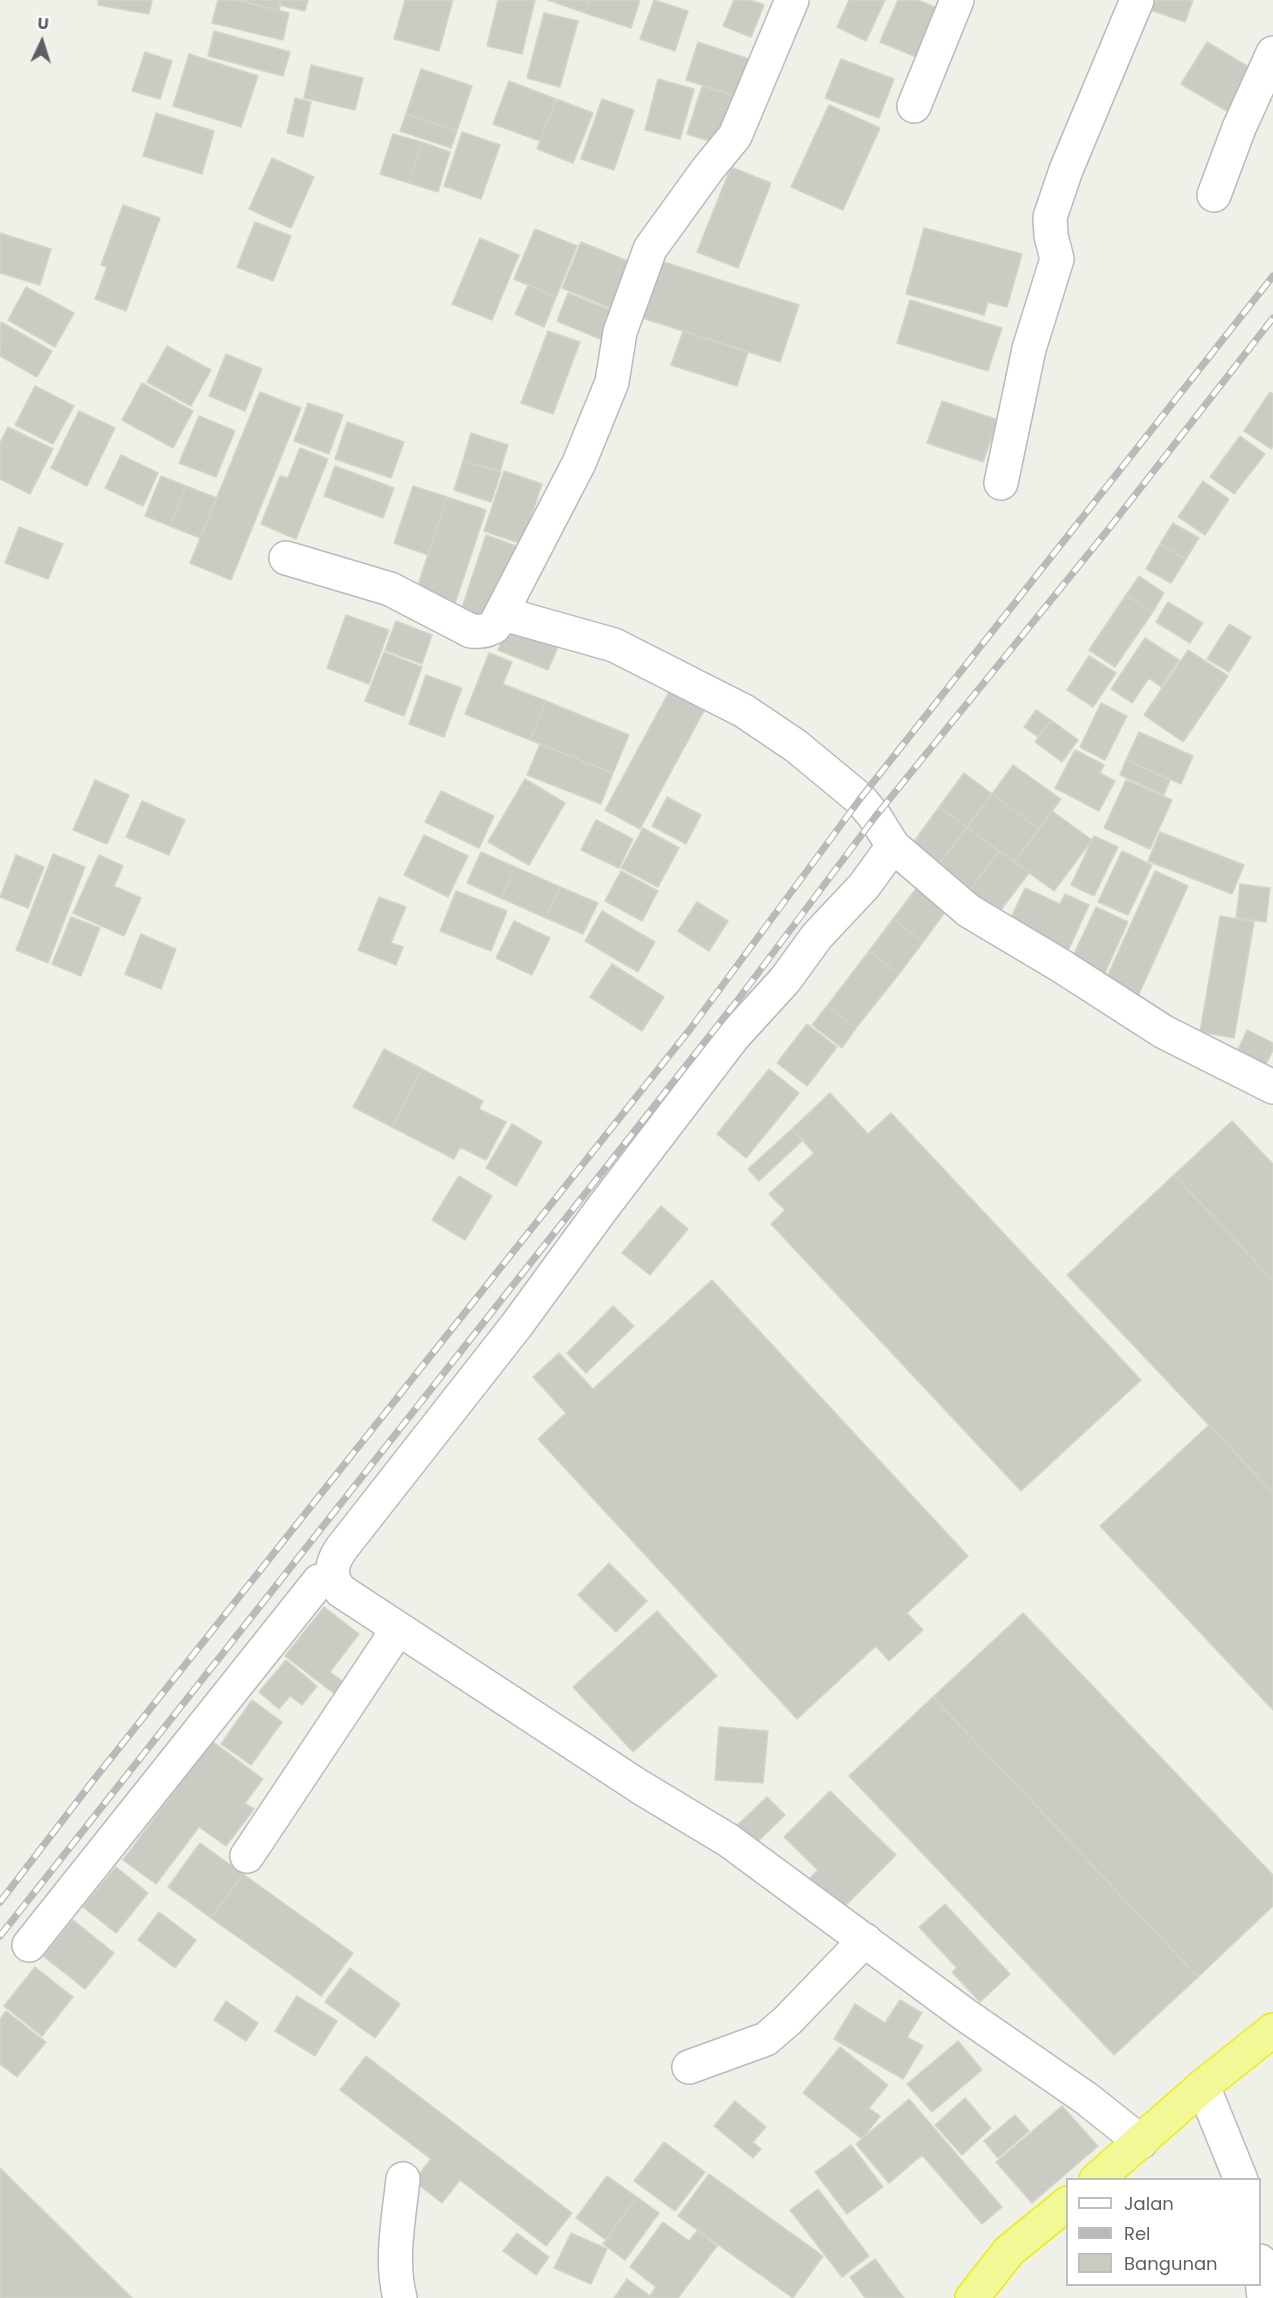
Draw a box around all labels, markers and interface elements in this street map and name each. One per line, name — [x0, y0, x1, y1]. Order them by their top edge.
north arrow — [12, 12, 72, 72]
text: U — [37, 12, 50, 35]
legend — [1066, 2178, 1261, 2286]
text: Jalan — [1124, 2191, 1174, 2216]
text: Rel — [1124, 2221, 1151, 2246]
text: Bangunan — [1124, 2251, 1218, 2276]

